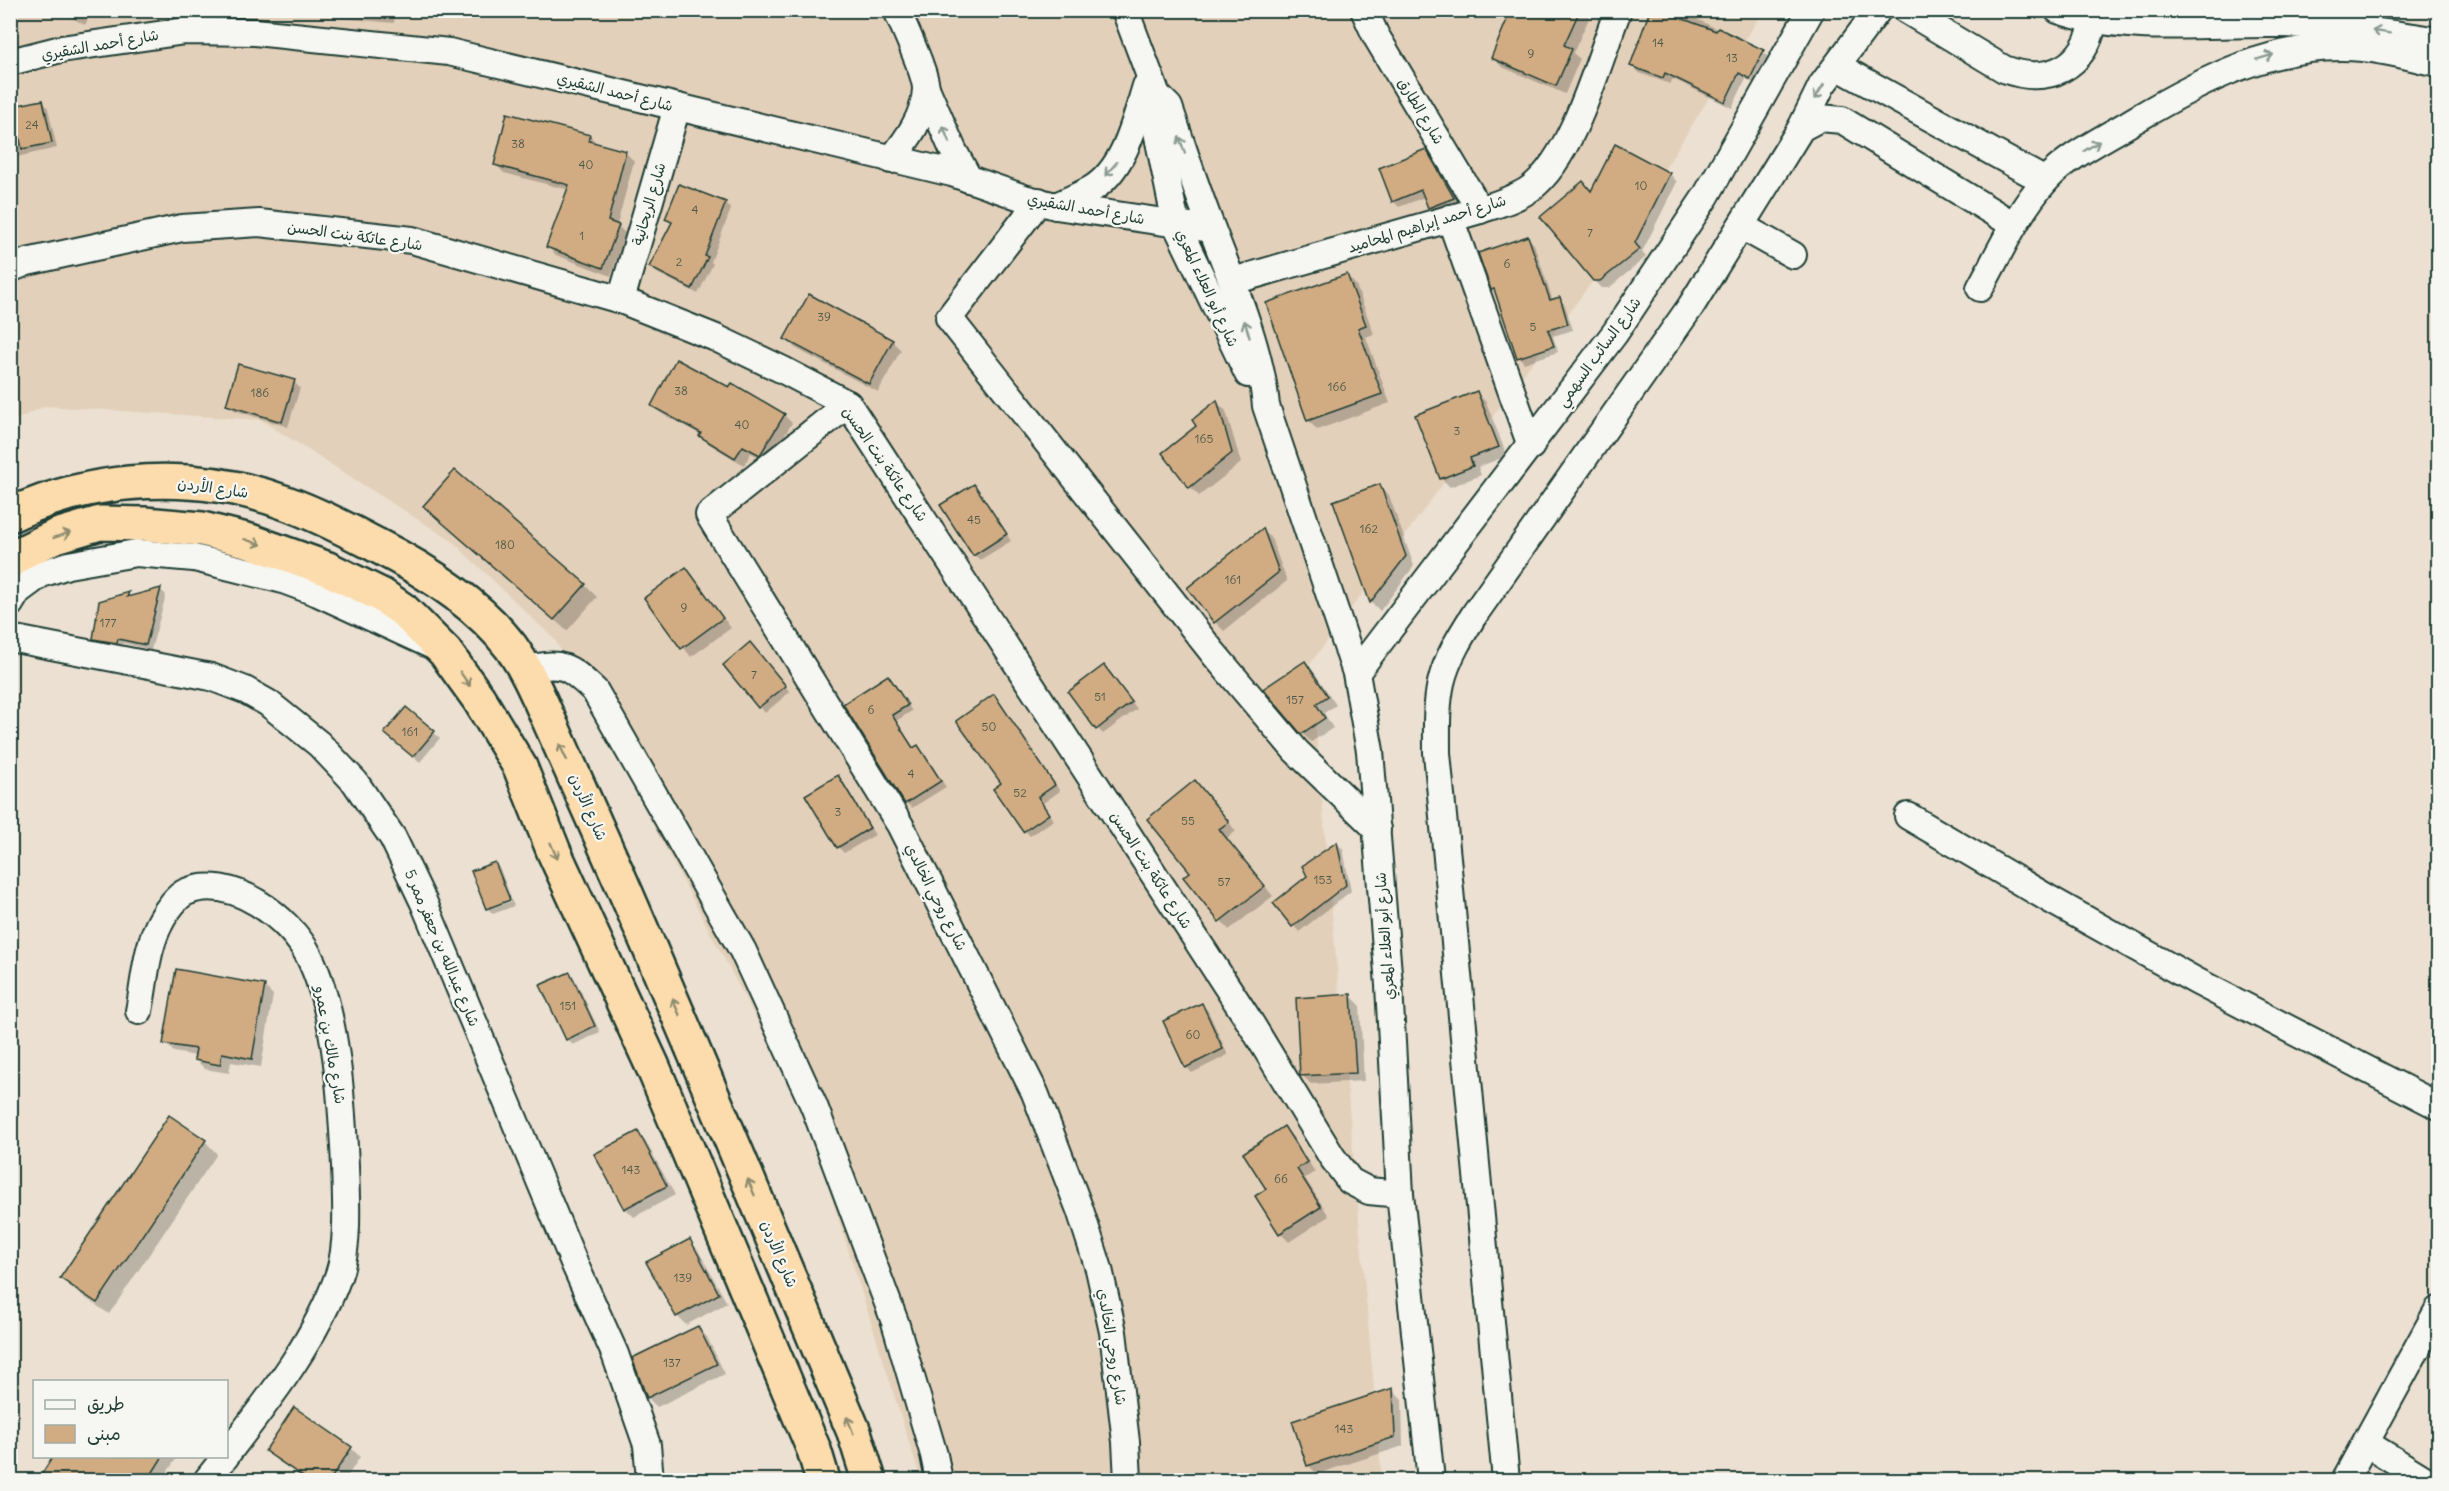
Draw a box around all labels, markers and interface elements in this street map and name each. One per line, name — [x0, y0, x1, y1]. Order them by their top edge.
street label: شارع أحمد الشقيري — [40, 25, 161, 66]
one-way arrow — [2371, 26, 2391, 37]
house number: 14 — [1652, 35, 1664, 50]
house number: 9 — [1528, 46, 1535, 61]
house number: 13 — [1726, 50, 1738, 65]
one-way arrow — [2255, 51, 2274, 62]
street label: شارع أحمد الشقيري — [555, 68, 675, 117]
street label: شارع الطارق — [1393, 74, 1449, 148]
one-way arrow — [1812, 83, 1824, 100]
house number: 24 — [25, 117, 39, 132]
one-way arrow — [940, 126, 951, 144]
house number: 38 — [511, 136, 525, 151]
one-way arrow — [1176, 136, 1187, 155]
one-way arrow — [2083, 140, 2100, 152]
house number: 40 — [579, 157, 594, 172]
street label: شارع الريحانية — [628, 160, 670, 248]
one-way arrow — [1104, 161, 1118, 176]
house number: 10 — [1635, 178, 1647, 193]
street label: شارع أحمد الشقيري — [1025, 189, 1146, 230]
street label: شارع أحمد إبراهيم المحاميد — [1345, 190, 1509, 260]
house number: 4 — [692, 202, 699, 217]
street label: شارع عاتكة بنت الحسن — [286, 217, 424, 255]
house number: 7 — [1587, 225, 1593, 240]
street label: شارع أبو العلاء المعري — [1170, 226, 1243, 351]
house number: 1 — [580, 228, 584, 243]
house number: 2 — [676, 254, 683, 269]
house number: 6 — [1504, 256, 1511, 271]
street label: شارع السائب السهمي — [1552, 293, 1648, 413]
house number: 39 — [817, 309, 831, 324]
house number: 5 — [1530, 319, 1537, 334]
one-way arrow — [1241, 320, 1252, 339]
house number: 166 — [1328, 379, 1346, 394]
house number: 38 — [674, 383, 688, 398]
house number: 186 — [251, 385, 269, 400]
street label: شارع عاتكة بنت الحسن — [838, 402, 932, 526]
house number: 40 — [735, 417, 750, 432]
house number: 3 — [1454, 423, 1461, 438]
house number: 165 — [1195, 431, 1213, 446]
street label: شارع الأردن — [176, 473, 250, 503]
house number: 45 — [967, 512, 981, 527]
house number: 162 — [1360, 521, 1379, 536]
one-way arrow — [52, 529, 71, 540]
house number: 180 — [495, 537, 515, 552]
one-way arrow — [243, 538, 262, 549]
house number: 161 — [1225, 572, 1241, 587]
house number: 9 — [681, 600, 688, 615]
house number: 177 — [100, 615, 116, 630]
house number: 7 — [751, 667, 757, 682]
one-way arrow — [459, 671, 471, 687]
house number: 51 — [1094, 689, 1106, 704]
house number: 157 — [1286, 692, 1304, 707]
house number: 6 — [868, 702, 875, 717]
house number: 50 — [982, 719, 997, 734]
house number: 161 — [402, 724, 418, 739]
one-way arrow — [557, 743, 569, 761]
house number: 4 — [908, 766, 915, 781]
street label: شارع الأردن — [564, 770, 612, 844]
house number: 52 — [1013, 785, 1027, 800]
house number: 3 — [835, 804, 842, 819]
street label: شارع عاتكة بنت الحسن — [1105, 807, 1197, 933]
house number: 55 — [1181, 813, 1195, 828]
street label: شارع روحي الخالدي — [898, 840, 972, 955]
one-way arrow — [549, 842, 560, 860]
street label: شارع عبدالله بن جعفر ممر 5 — [400, 866, 484, 1030]
street label: شارع أبو العلاء المعري — [1371, 871, 1400, 1000]
house number: 153 — [1314, 872, 1332, 887]
house number: 57 — [1218, 874, 1231, 889]
street label: شارع مالك بن عمرو — [310, 983, 350, 1106]
house number: 151 — [560, 998, 576, 1013]
one-way arrow — [670, 999, 681, 1017]
house number: 60 — [1186, 1027, 1201, 1042]
house number: 143 — [622, 1162, 640, 1177]
house number: 66 — [1274, 1171, 1288, 1186]
one-way arrow — [745, 1178, 756, 1197]
street label: شارع الأردن — [756, 1217, 802, 1291]
house number: 139 — [674, 1270, 692, 1285]
street label: شارع روحي الخالدي — [1090, 1287, 1131, 1407]
house number: 137 — [663, 1355, 681, 1370]
legend — [33, 1380, 228, 1458]
text: طريق — [87, 1392, 125, 1415]
one-way arrow — [844, 1416, 855, 1435]
house number: 143 — [1335, 1421, 1353, 1436]
text: مبنى — [87, 1422, 121, 1445]

